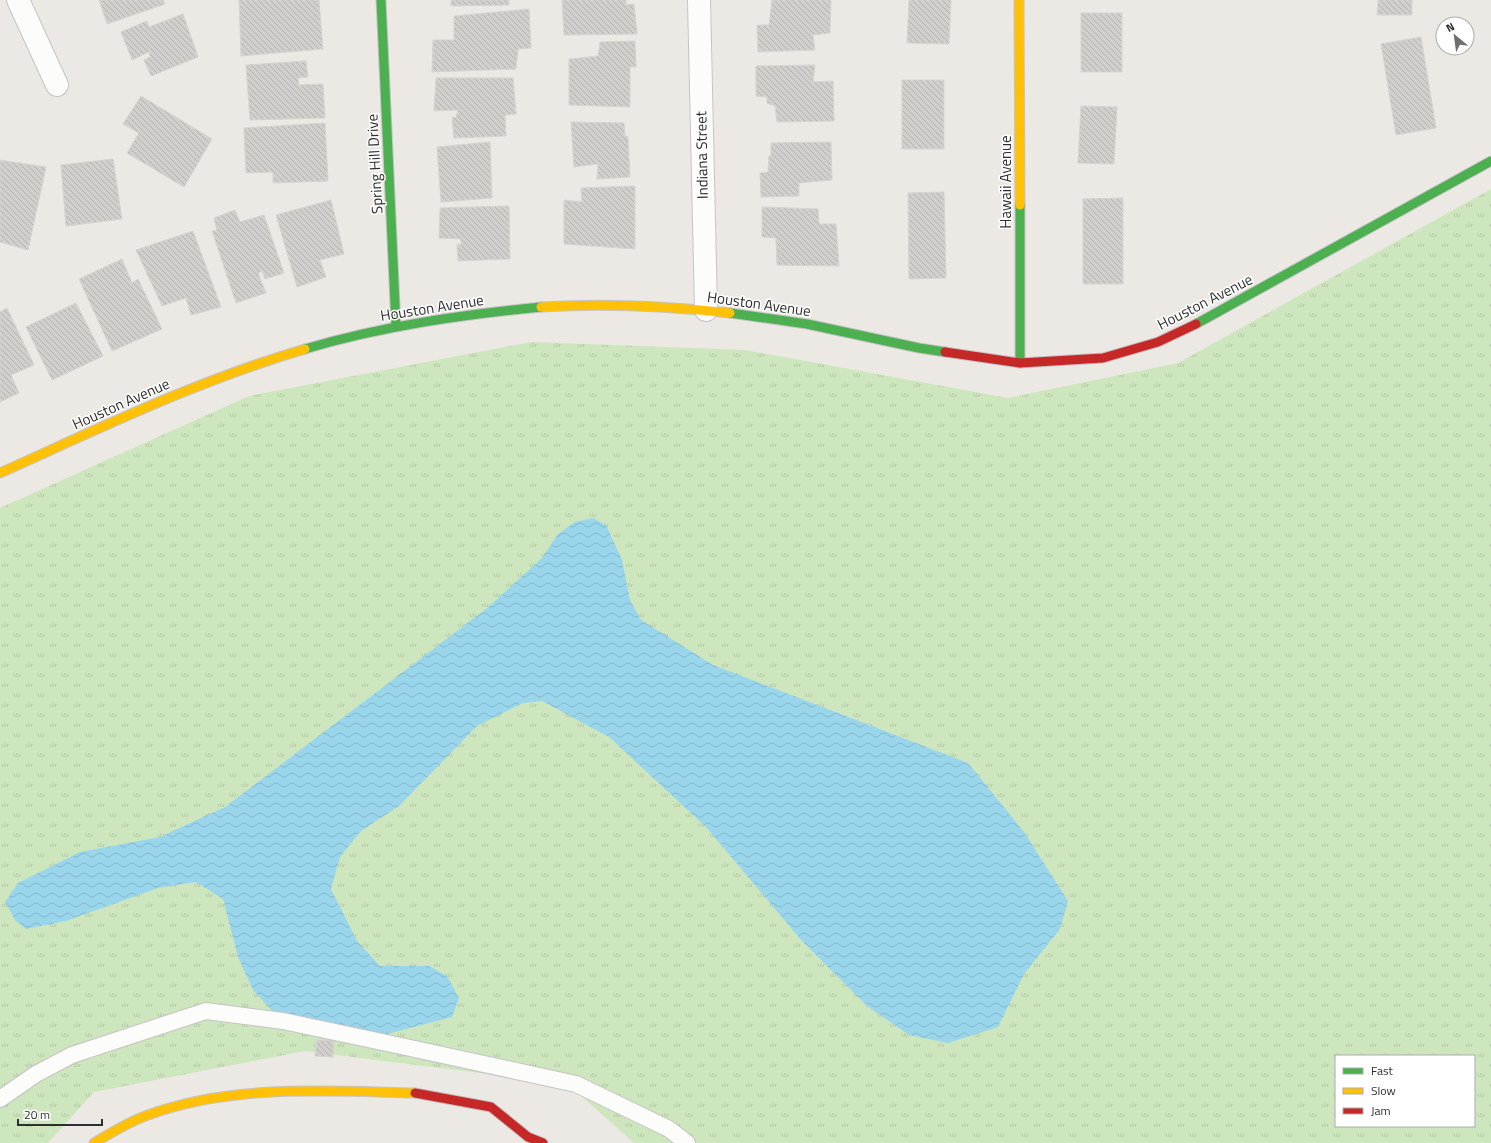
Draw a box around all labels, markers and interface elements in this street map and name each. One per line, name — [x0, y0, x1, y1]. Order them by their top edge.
north arrow — [1435, 16, 1475, 56]
text: N — [1443, 18, 1457, 36]
street label: Indiana Street — [689, 110, 714, 199]
street label: Spring Hill Drive — [360, 113, 389, 215]
street label: Hawaii Avenue — [994, 135, 1017, 229]
street label: Houston Avenue — [1153, 268, 1256, 335]
street label: Houston Avenue — [706, 285, 812, 322]
street label: Houston Avenue — [379, 288, 485, 327]
street label: Houston Avenue — [68, 372, 173, 435]
legend — [1335, 1055, 1475, 1127]
text: Fast — [1371, 1061, 1394, 1080]
text: Slow — [1371, 1081, 1396, 1100]
scale bar — [18, 1101, 102, 1127]
text: Jam — [1371, 1101, 1391, 1120]
text: 20 m — [24, 1105, 50, 1124]

